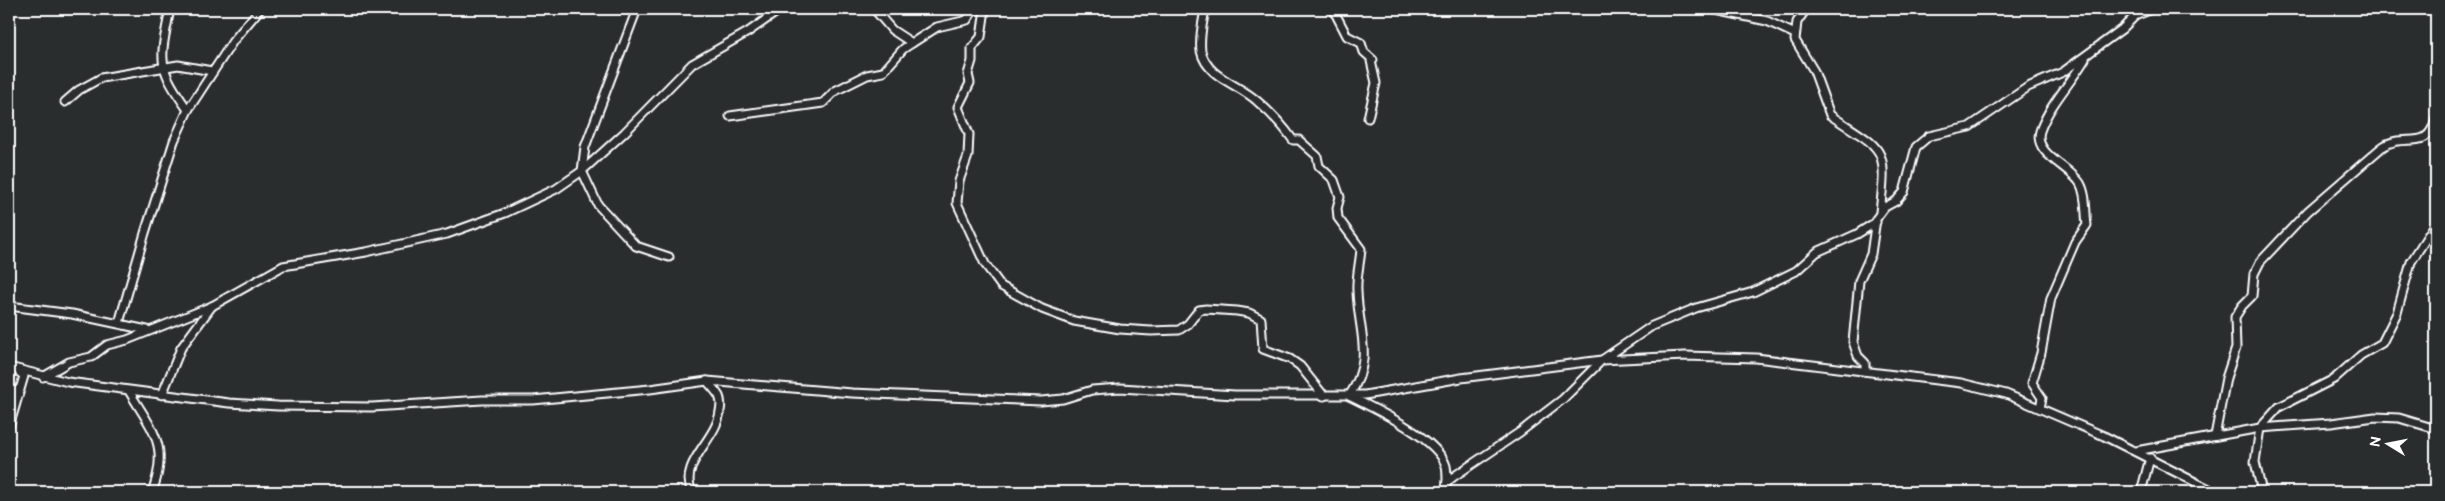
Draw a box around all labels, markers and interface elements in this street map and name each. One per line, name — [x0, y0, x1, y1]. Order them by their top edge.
north arrow — [2362, 418, 2412, 468]
text: N — [2366, 435, 2385, 448]

